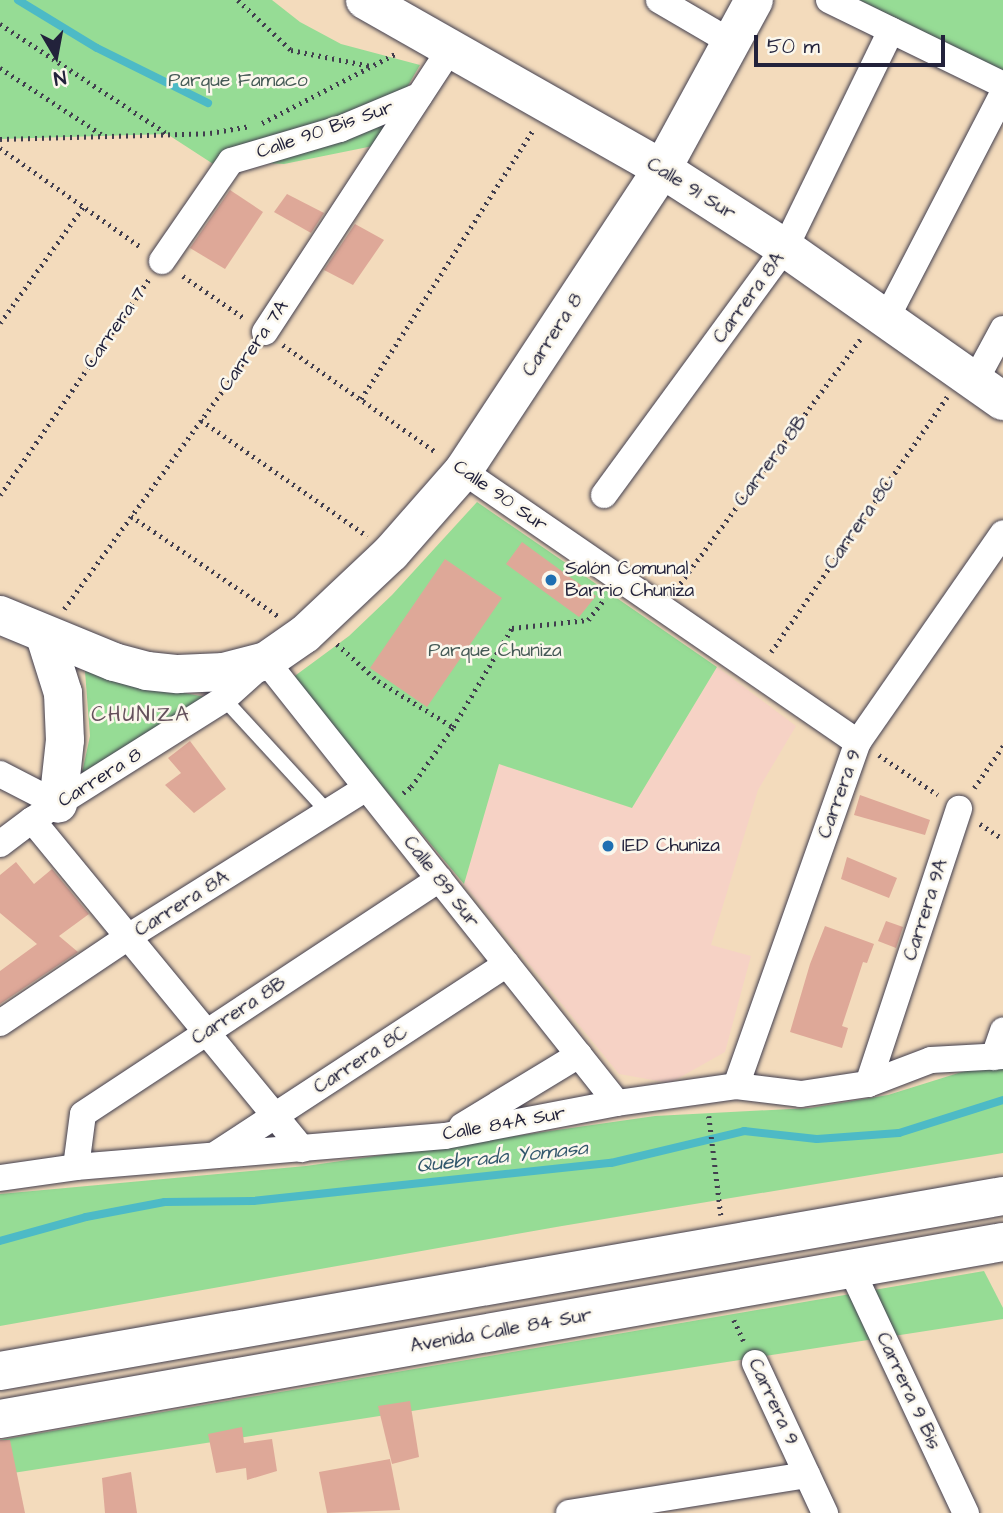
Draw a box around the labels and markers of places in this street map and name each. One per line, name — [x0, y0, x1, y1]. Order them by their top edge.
place label: Salón Comunal Barrio Chuniza — [565, 558, 694, 602]
marker: Salón Comunal Barrio Chuniza — [543, 572, 559, 588]
place label: IED Chuniza — [622, 835, 720, 857]
marker: IED Chuniza — [600, 838, 616, 854]

